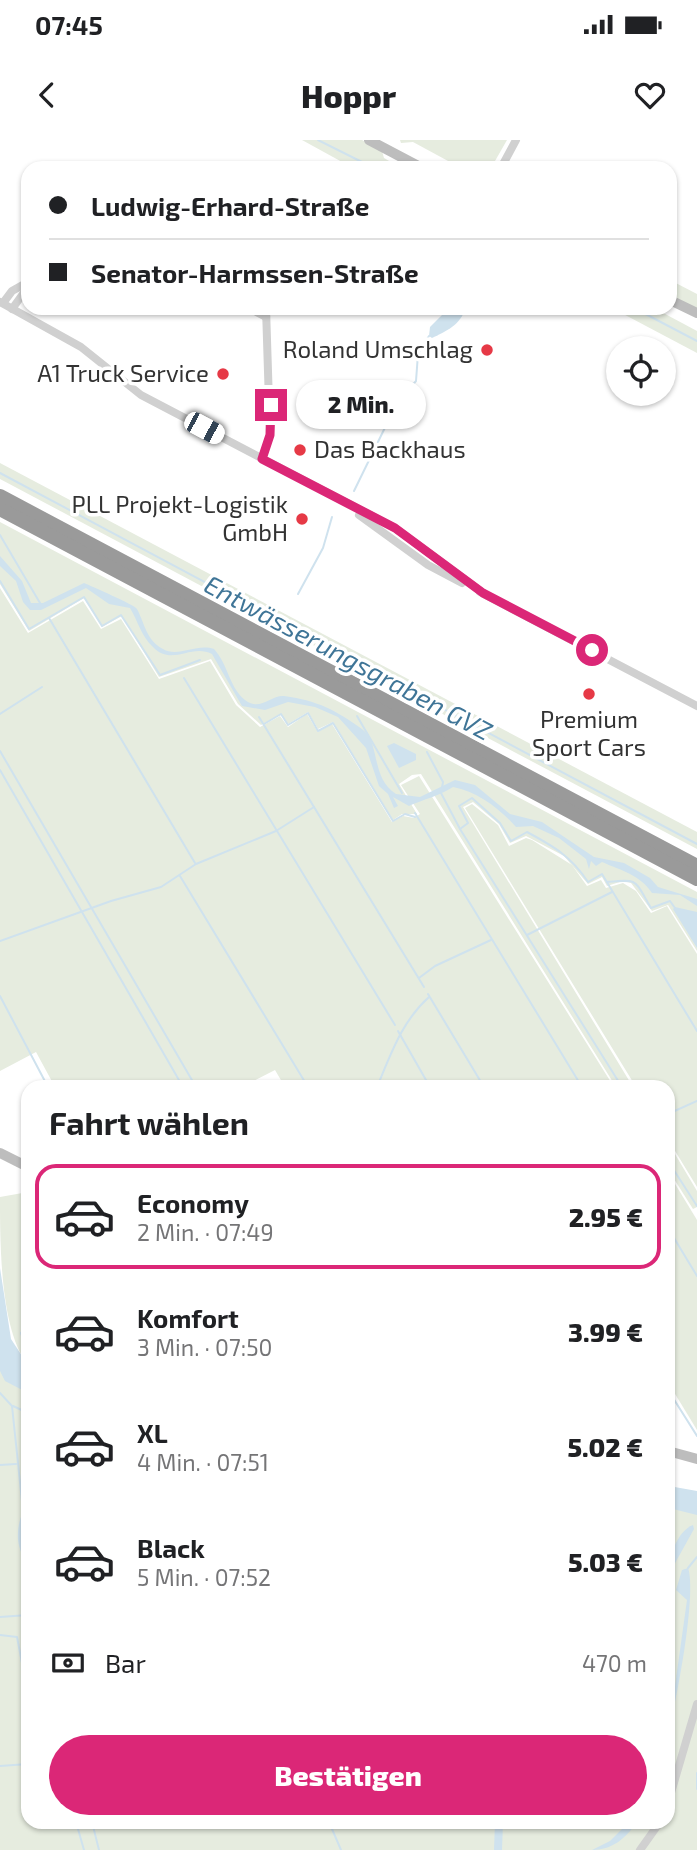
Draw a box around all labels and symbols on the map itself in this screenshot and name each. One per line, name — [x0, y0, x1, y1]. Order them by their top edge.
place label: Roland Umschlag — [283, 334, 473, 363]
marker: Roland Umschlag — [479, 342, 495, 358]
place label: A1 Truck Service — [37, 358, 209, 387]
marker: A1 Truck Service — [215, 366, 231, 382]
callout: 2 Min. — [296, 380, 425, 430]
route end — [255, 389, 287, 421]
car — [181, 409, 228, 447]
place label: Das Backhaus — [314, 434, 466, 463]
marker: Das Backhaus — [292, 442, 308, 458]
place label: PLL Projekt-Logistik GmbH — [72, 489, 288, 546]
marker: PLL Projekt-Logistik GmbH — [294, 511, 310, 527]
water label: Entwässerungsgraben GVZ — [200, 568, 498, 746]
route start — [576, 634, 608, 666]
marker: Premium Sport Cars — [581, 686, 597, 702]
place label: Premium Sport Cars — [532, 704, 646, 761]

